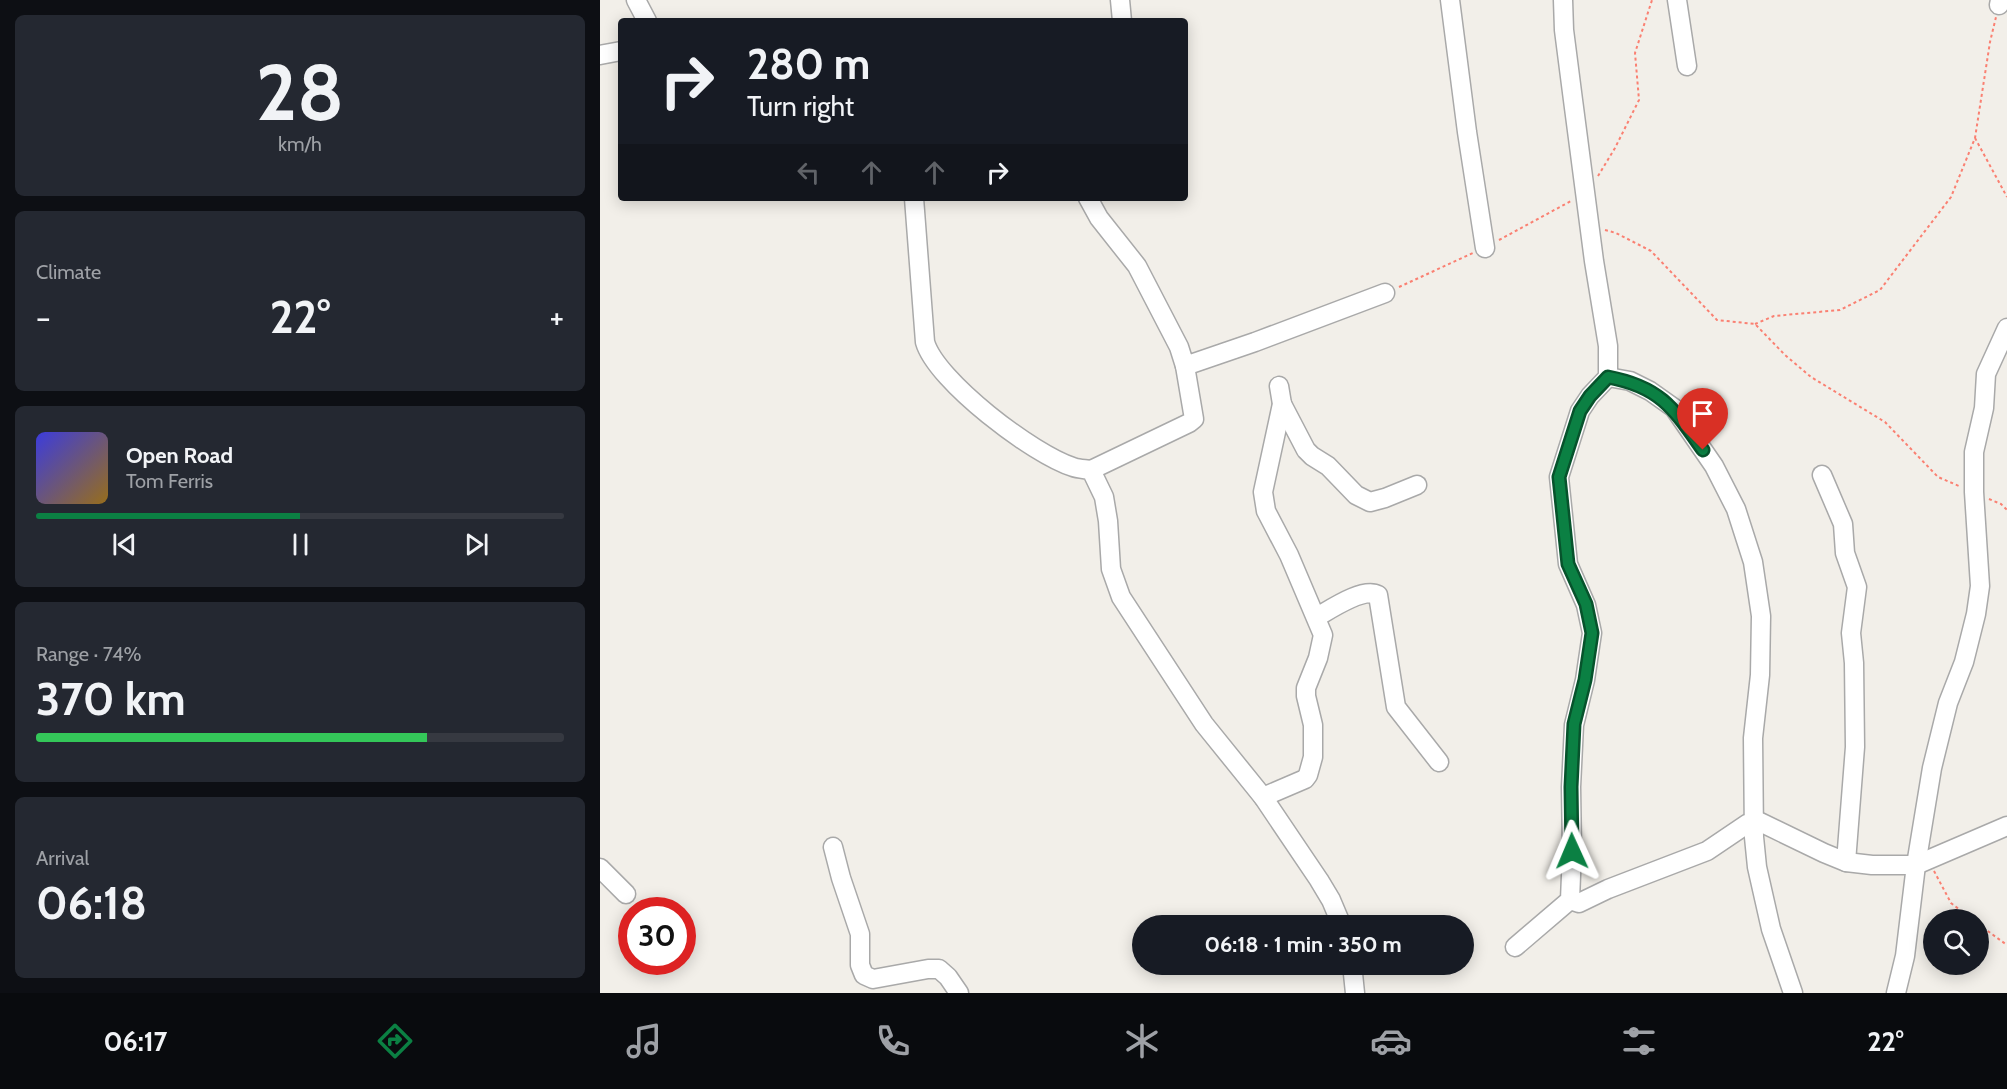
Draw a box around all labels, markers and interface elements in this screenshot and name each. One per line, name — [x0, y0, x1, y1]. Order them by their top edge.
text: 280 m — [747, 38, 870, 90]
icon: right — [648, 42, 726, 120]
text: 28 — [256, 45, 344, 140]
text: Turn right — [747, 90, 854, 123]
text: km/h — [278, 132, 322, 156]
icon: left — [792, 156, 825, 189]
icon: ahead — [855, 156, 888, 189]
icon: ahead — [918, 156, 951, 189]
icon: right — [981, 156, 1014, 189]
text: Climate — [36, 260, 101, 284]
text: 22° — [270, 290, 330, 344]
text: − — [36, 297, 51, 337]
text: + — [549, 297, 564, 337]
pin — [1677, 388, 1728, 450]
icon: arrive — [1686, 397, 1719, 430]
text: Open Road — [126, 442, 233, 469]
text: Tom Ferris — [126, 469, 213, 493]
icon: previous — [108, 528, 141, 561]
icon: pause — [284, 528, 317, 561]
icon: next — [460, 528, 493, 561]
text: Range · 74% — [36, 642, 142, 666]
text: 370 km — [36, 672, 186, 726]
position arrow — [1540, 819, 1604, 883]
text: Arrival — [36, 846, 89, 870]
text: 06:18 — [36, 876, 147, 930]
speed limit sign: 30 — [618, 897, 696, 975]
map controls — [1923, 909, 1989, 975]
button: search — [1923, 909, 1989, 975]
text: 06:18 · 1 min · 350 m — [1204, 931, 1402, 958]
icon: directions — [374, 1020, 416, 1062]
icon: music — [623, 1020, 665, 1062]
icon: phone — [872, 1020, 914, 1062]
icon: climate — [1121, 1020, 1163, 1062]
icon: car — [1370, 1020, 1412, 1062]
icon: filters — [1618, 1020, 1660, 1062]
text: 06:17 — [103, 1025, 167, 1058]
text: 22° — [1867, 1025, 1904, 1058]

